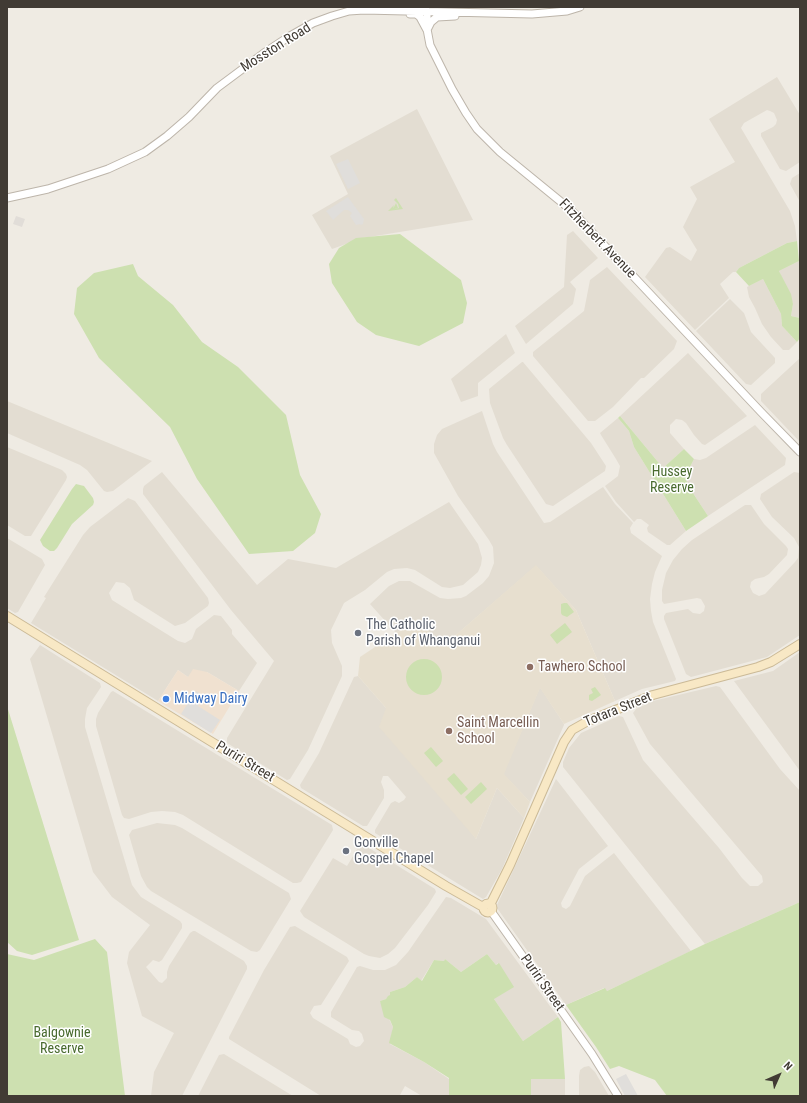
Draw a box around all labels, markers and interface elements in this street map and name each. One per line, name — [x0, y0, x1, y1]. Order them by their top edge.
street label: Mosston Road — [238, 20, 314, 76]
street label: Fitzherbert Avenue — [555, 196, 639, 282]
park label: Hussey Reserve — [650, 464, 694, 496]
place label: The Catholic Parish of Whanganui — [366, 617, 480, 650]
marker: The Catholic Parish of Whanganui — [353, 628, 363, 638]
place label: Tawhero School — [538, 659, 626, 675]
marker: Tawhero School — [525, 662, 535, 672]
street label: Totara Street — [582, 689, 654, 731]
place label: Midway Dairy — [174, 691, 248, 707]
marker: Midway Dairy — [161, 694, 171, 704]
place label: Saint Marcellin School — [457, 715, 539, 748]
marker: Saint Marcellin School — [444, 726, 454, 736]
street label: Puriri Street — [213, 738, 277, 786]
place label: Gonville Gospel Chapel — [354, 835, 434, 868]
marker: Gonville Gospel Chapel — [341, 846, 351, 856]
street label: Puriri Street — [516, 951, 568, 1015]
park label: Balgownie Reserve — [33, 1025, 91, 1058]
north arrow — [759, 1055, 799, 1095]
text: N — [781, 1059, 795, 1073]

